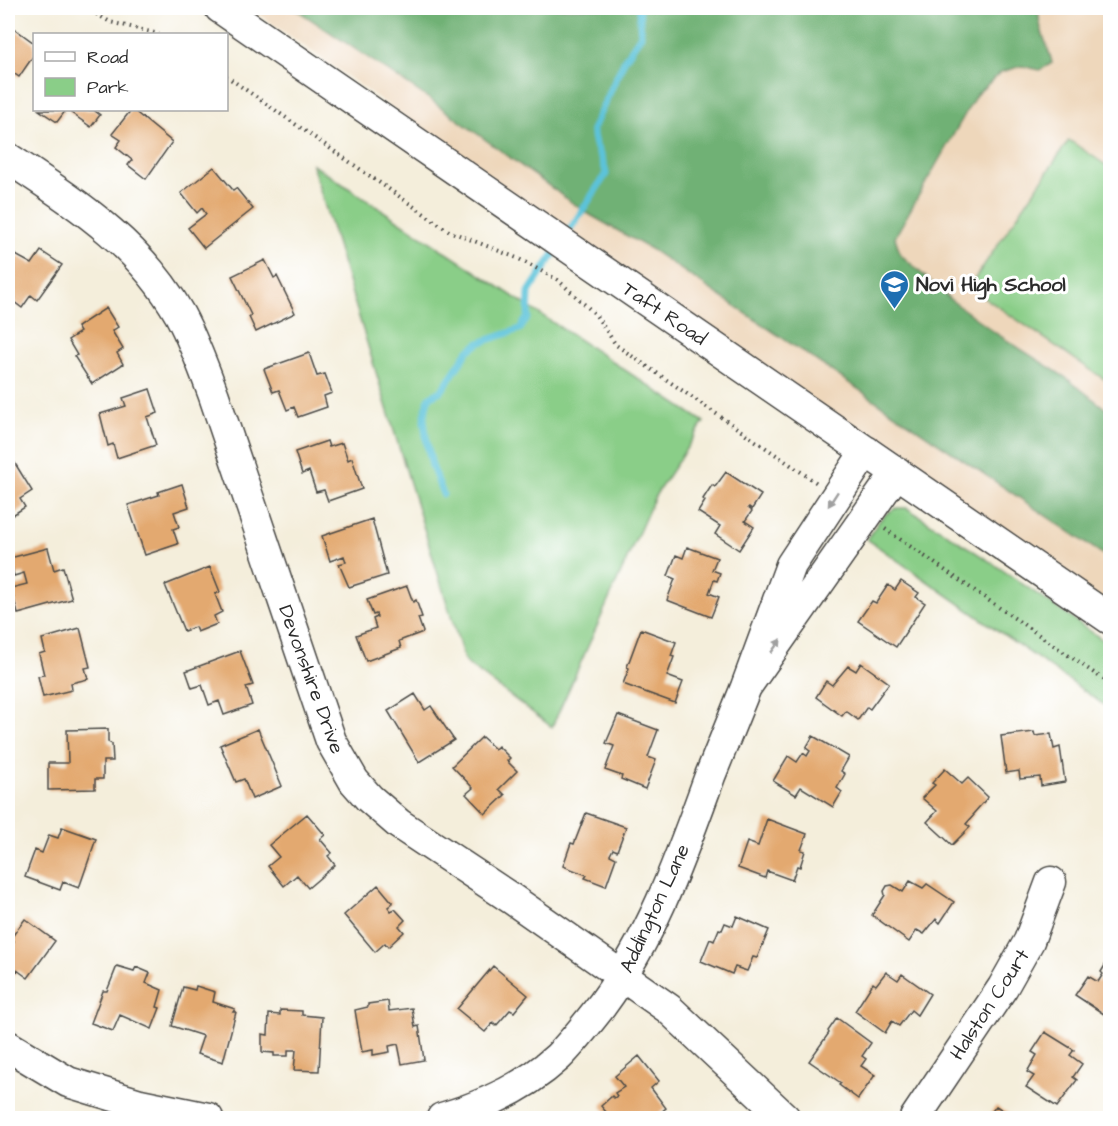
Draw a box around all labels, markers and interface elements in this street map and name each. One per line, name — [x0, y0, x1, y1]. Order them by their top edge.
legend — [33, 33, 228, 111]
text: Road — [87, 45, 128, 70]
text: Park — [87, 75, 129, 100]
school or university icon: Novi High School — [879, 268, 911, 310]
place label: Novi High School — [916, 271, 1066, 300]
street label: Taft Road — [617, 275, 712, 352]
one-way arrow — [827, 491, 838, 508]
street label: Devonshire Drive — [271, 601, 351, 758]
one-way arrow — [770, 639, 782, 655]
street label: Addington Lane — [613, 839, 698, 978]
street label: Halston Court — [943, 943, 1036, 1066]

